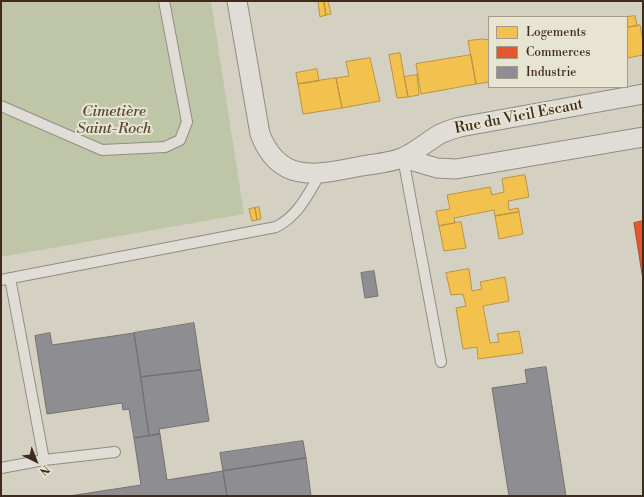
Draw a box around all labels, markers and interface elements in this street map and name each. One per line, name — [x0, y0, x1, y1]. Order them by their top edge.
legend — [488, 16, 628, 88]
text: Logements — [526, 25, 586, 40]
text: Commerces — [526, 45, 591, 60]
text: Industrie — [526, 65, 576, 80]
street label: Rue du Vieil Escaut — [453, 96, 585, 138]
park label: Cimetière Saint-Roch — [77, 103, 151, 138]
north arrow — [16, 441, 56, 481]
text: N — [36, 462, 52, 478]

